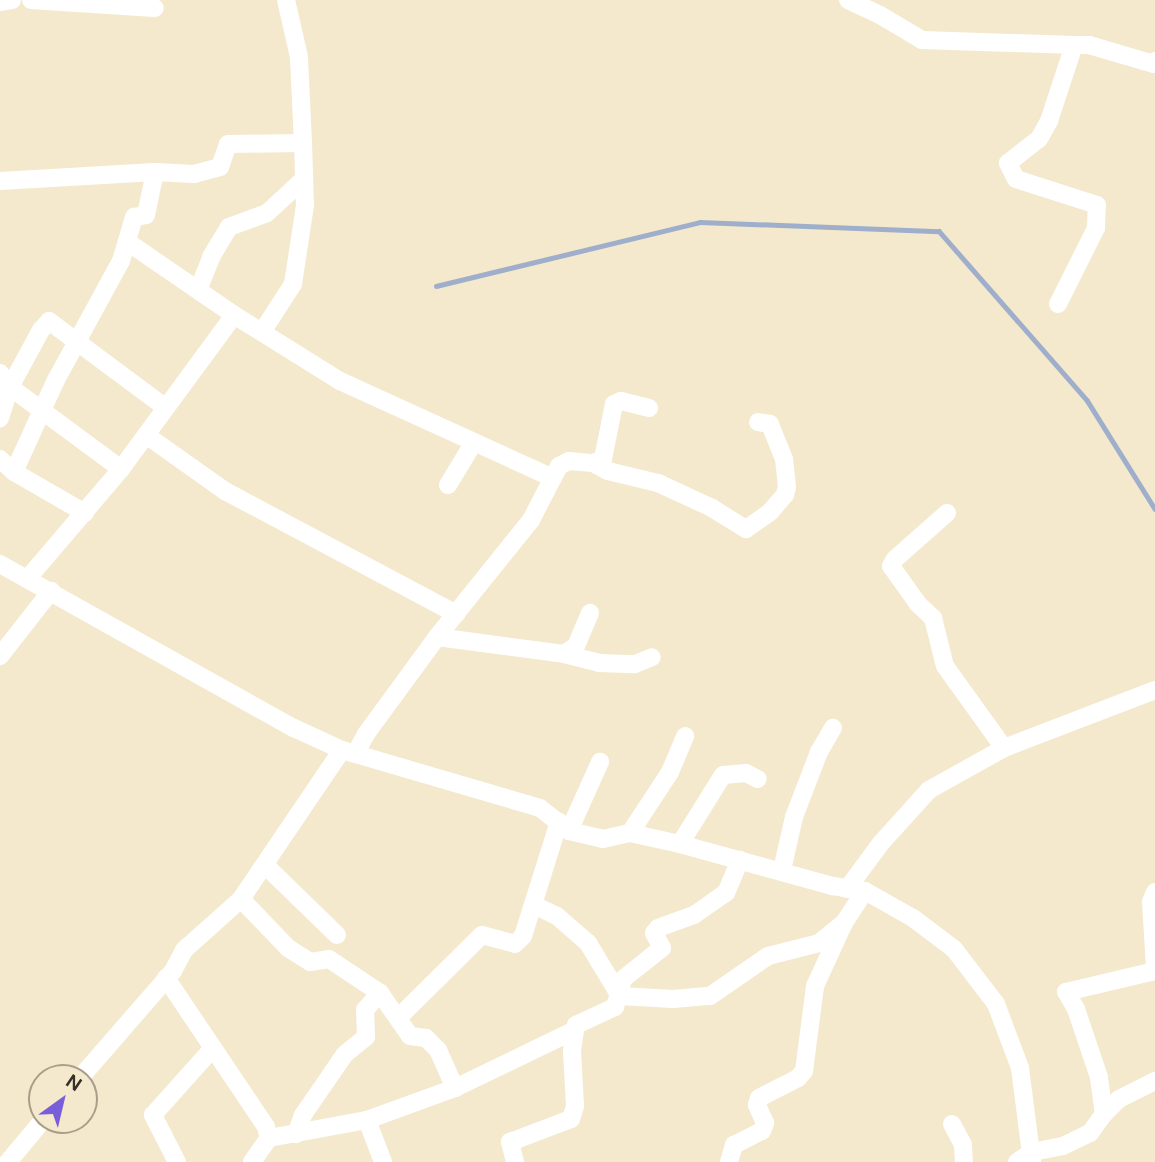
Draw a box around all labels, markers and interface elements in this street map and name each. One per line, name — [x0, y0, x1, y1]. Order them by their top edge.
north arrow — [28, 1064, 98, 1134]
text: N — [61, 1069, 87, 1097]

